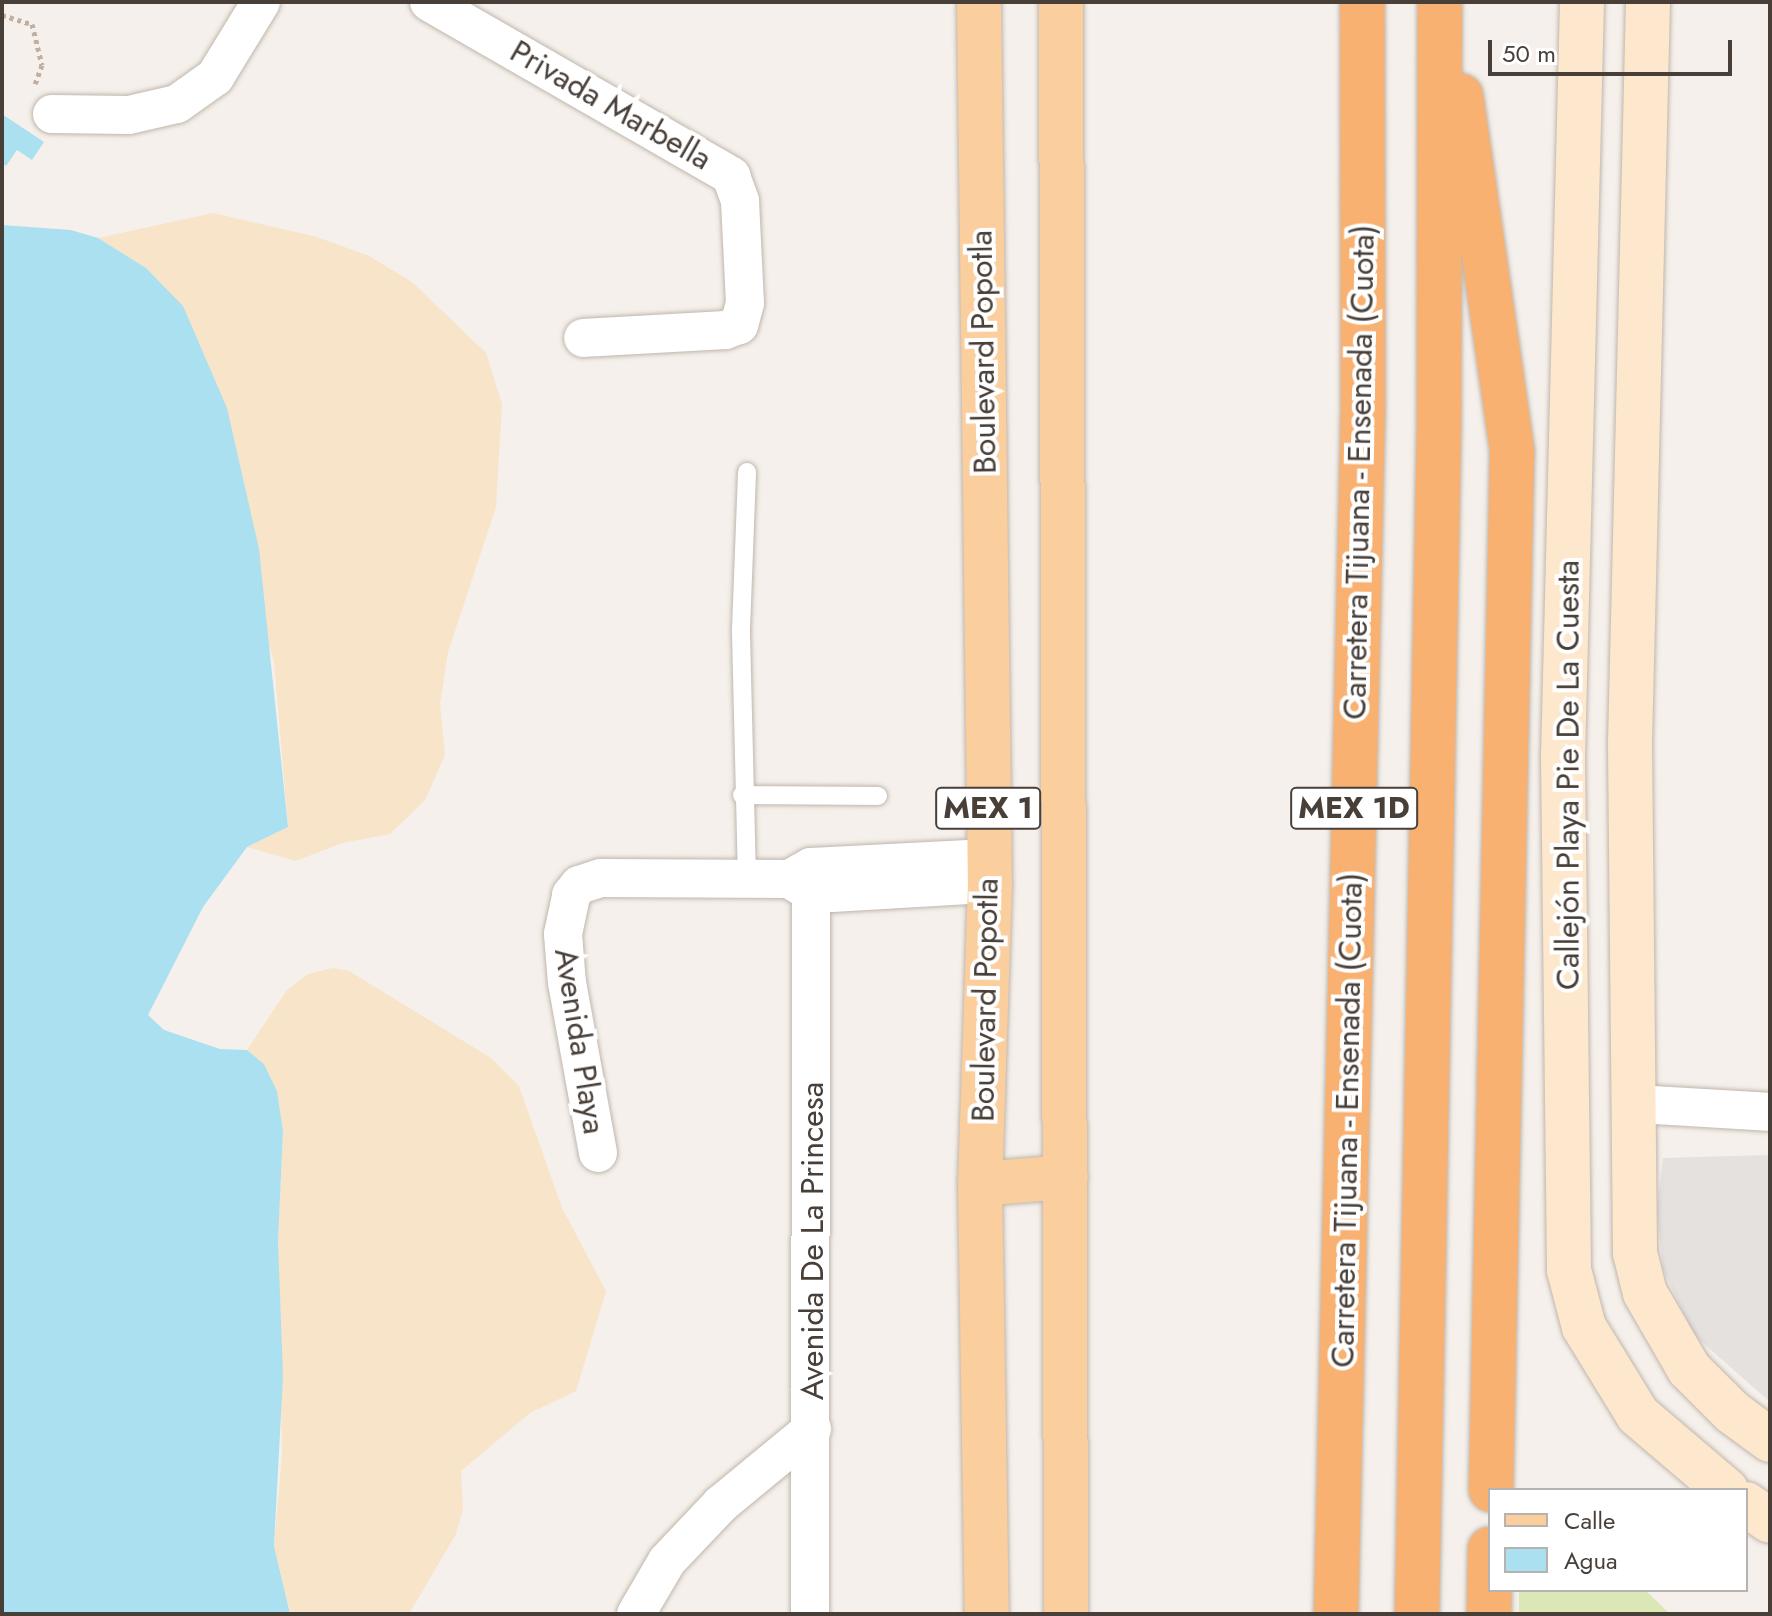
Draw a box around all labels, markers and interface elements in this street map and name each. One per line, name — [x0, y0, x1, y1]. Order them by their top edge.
scale bar — [1492, 24, 1736, 74]
street label: Privada Marbella — [504, 32, 718, 178]
text: 50 m — [1502, 36, 1556, 71]
street label: Carretera Tijuana - Ensenada (Cuota) — [1335, 224, 1383, 720]
street label: Boulevard Popotla — [962, 230, 1004, 474]
street label: Callejón Playa Pie De La Cuesta — [1549, 560, 1587, 990]
road number: MEX 1 — [934, 782, 1042, 834]
road number: MEX 1D — [1290, 782, 1418, 834]
street label: Carretera Tijuana - Ensenada (Cuota) — [1323, 872, 1371, 1368]
street label: Boulevard Popotla — [964, 878, 1006, 1122]
street label: Avenida Playa — [546, 945, 614, 1137]
street label: Avenida De La Princesa — [793, 1082, 831, 1400]
legend — [1488, 1488, 1748, 1592]
text: Calle — [1564, 1503, 1615, 1538]
text: Agua — [1564, 1543, 1618, 1578]

